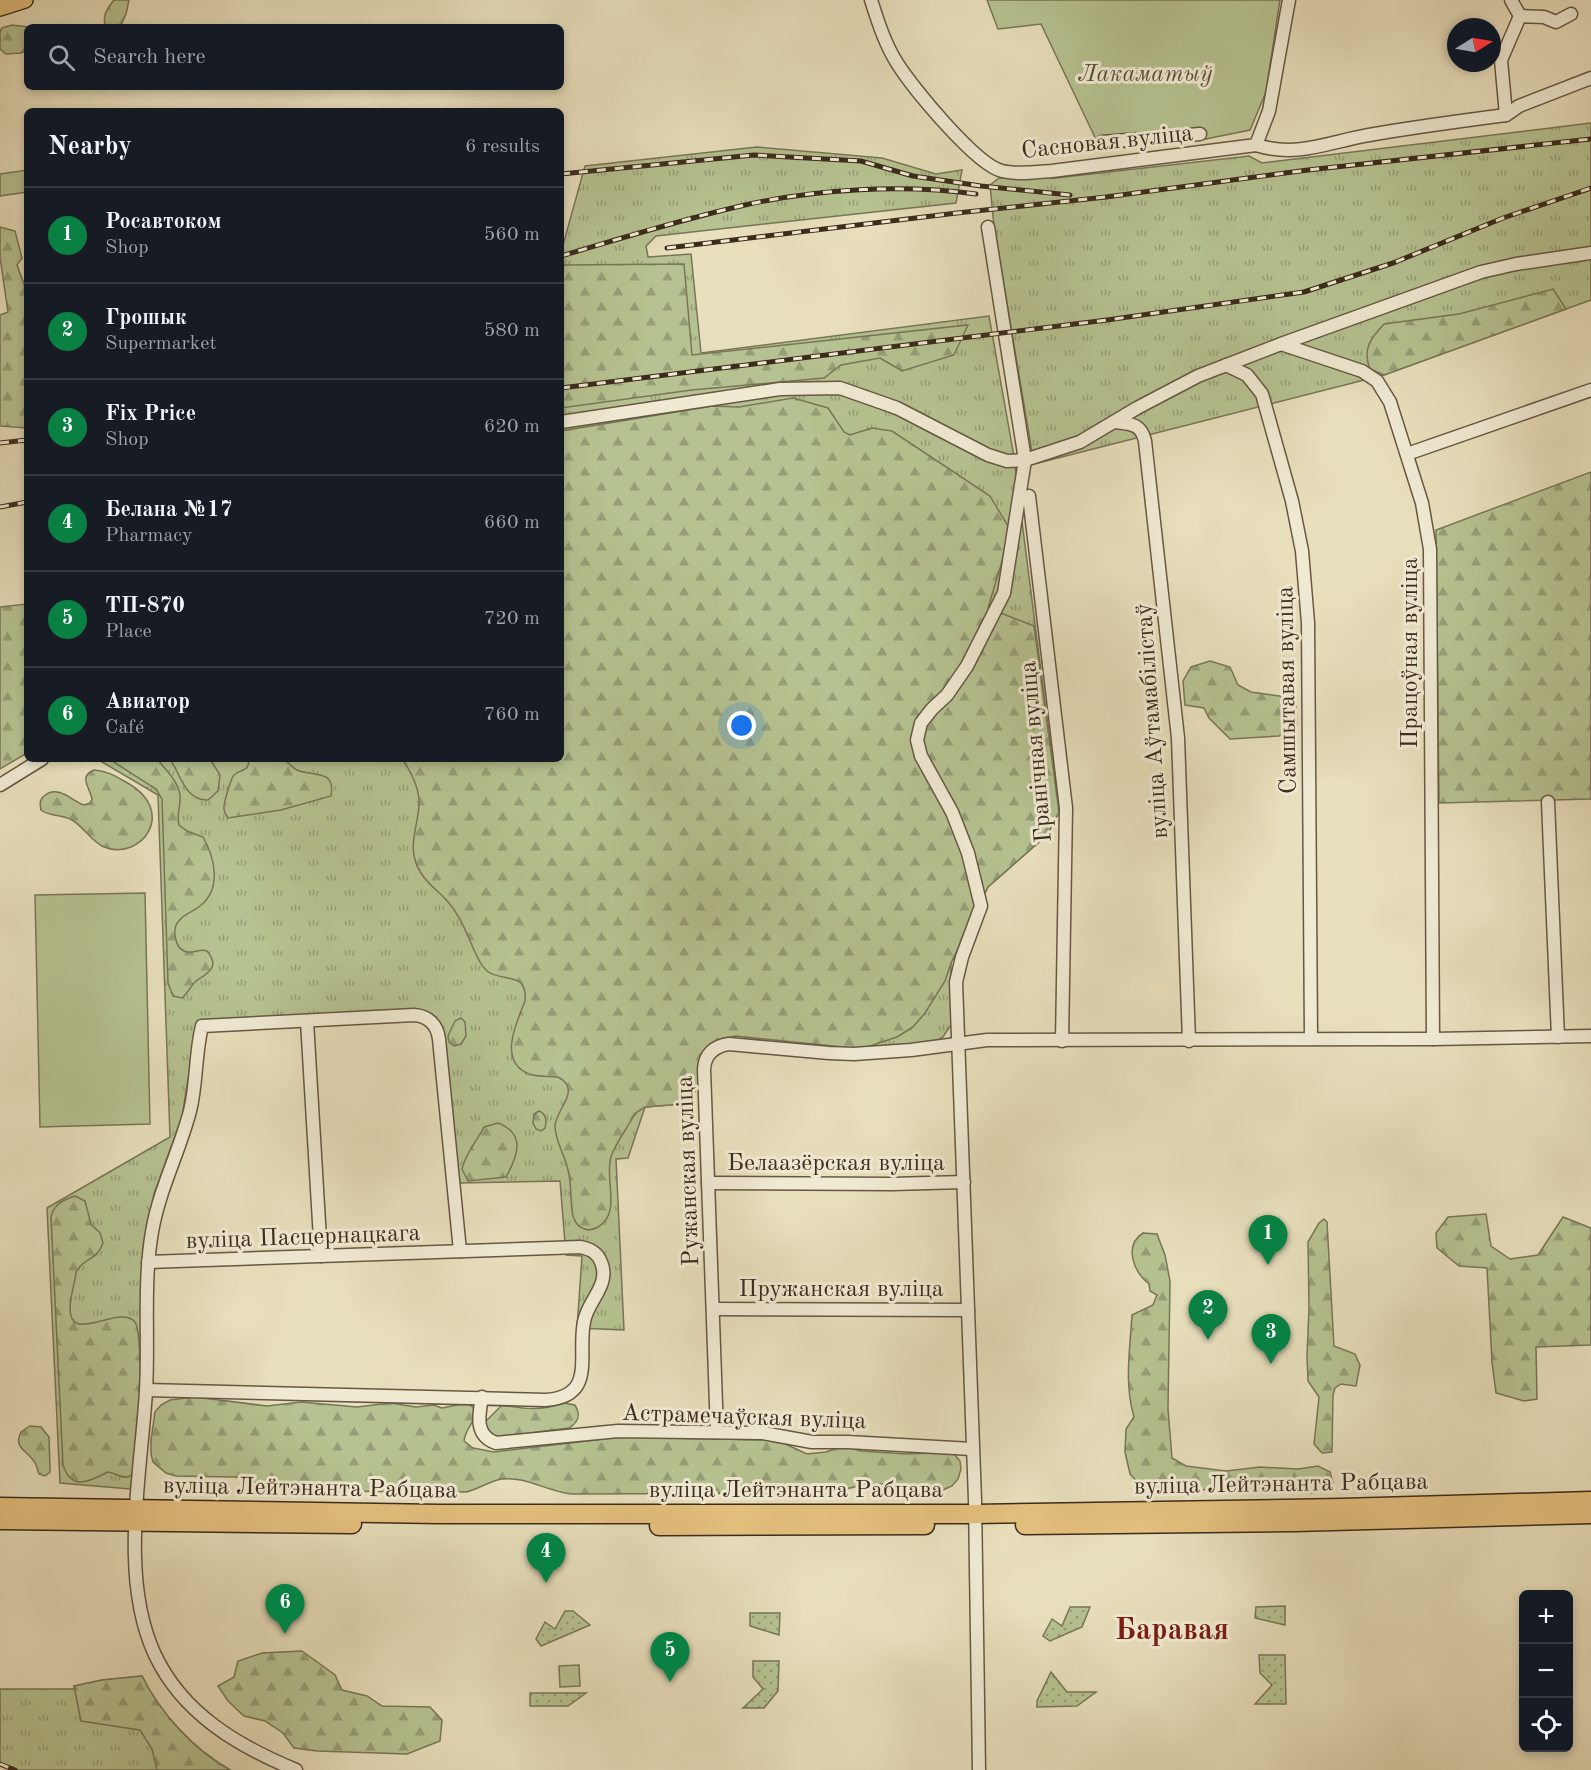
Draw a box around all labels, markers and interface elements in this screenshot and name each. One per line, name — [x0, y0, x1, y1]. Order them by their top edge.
north arrow — [1447, 18, 1501, 72]
search box — [24, 24, 564, 90]
icon: search — [45, 41, 78, 74]
text: Search here — [93, 46, 206, 68]
park label: Лакаматыў — [1078, 63, 1213, 87]
street label: Сасновая вуліца — [1020, 122, 1194, 164]
text: Nearby — [48, 134, 132, 160]
text: 6 results — [465, 137, 540, 157]
text: Росавтоком — [105, 211, 222, 233]
text: 1 — [62, 225, 73, 245]
text: 560 m — [484, 225, 540, 245]
text: Shop — [105, 238, 149, 258]
text: Грошык — [105, 307, 187, 329]
text: 2 — [62, 321, 73, 341]
text: 580 m — [484, 321, 540, 341]
text: Supermarket — [105, 334, 216, 354]
text: Fix Price — [105, 403, 196, 425]
text: 3 — [62, 417, 73, 437]
text: 620 m — [484, 417, 540, 437]
text: Shop — [105, 430, 149, 450]
text: Белана №17 — [105, 499, 232, 521]
text: 4 — [62, 513, 73, 533]
text: 660 m — [484, 513, 540, 533]
text: Pharmacy — [105, 526, 193, 546]
street label: Працоўная вуліца — [1399, 557, 1423, 749]
street label: Самшытавая вуліца — [1274, 586, 1302, 794]
text: ТП-870 — [105, 595, 185, 617]
street label: вуліца Аўтамабілістаў — [1133, 602, 1173, 840]
text: 5 — [62, 609, 73, 629]
text: 720 m — [484, 609, 540, 629]
text: Place — [105, 622, 152, 642]
street label: Гранічная вуліца — [1017, 660, 1057, 844]
text: Авиатор — [105, 691, 190, 713]
text: 6 — [62, 705, 73, 725]
text: 760 m — [484, 705, 540, 725]
your location — [727, 711, 756, 740]
text: Café — [105, 718, 144, 738]
street label: Ружанская вуліца — [674, 1075, 704, 1267]
street label: Белаазёрская вуліца — [727, 1152, 945, 1176]
pin: 1 — [1248, 1216, 1288, 1265]
street label: вуліца Пасцернацкага — [185, 1222, 421, 1254]
street label: Пружанская вуліца — [738, 1278, 944, 1302]
pin: 2 — [1188, 1290, 1228, 1340]
pin: 3 — [1252, 1314, 1290, 1364]
street label: Астрамечаўская вуліца — [621, 1402, 867, 1434]
street label: вуліца Лейтэнанта Рабцава — [1134, 1470, 1429, 1500]
street label: вуліца Лейтэнанта Рабцава — [163, 1474, 458, 1504]
street label: вуліца Лейтэнанта Рабцава — [649, 1479, 943, 1503]
pin: 4 — [526, 1534, 566, 1583]
pin: 6 — [266, 1584, 304, 1634]
map controls — [1519, 1590, 1573, 1752]
button: + — [1519, 1590, 1573, 1644]
district label: Баравая — [1115, 1616, 1229, 1646]
pin: 5 — [650, 1632, 690, 1682]
button: − — [1519, 1644, 1573, 1698]
button: locate — [1519, 1698, 1573, 1752]

